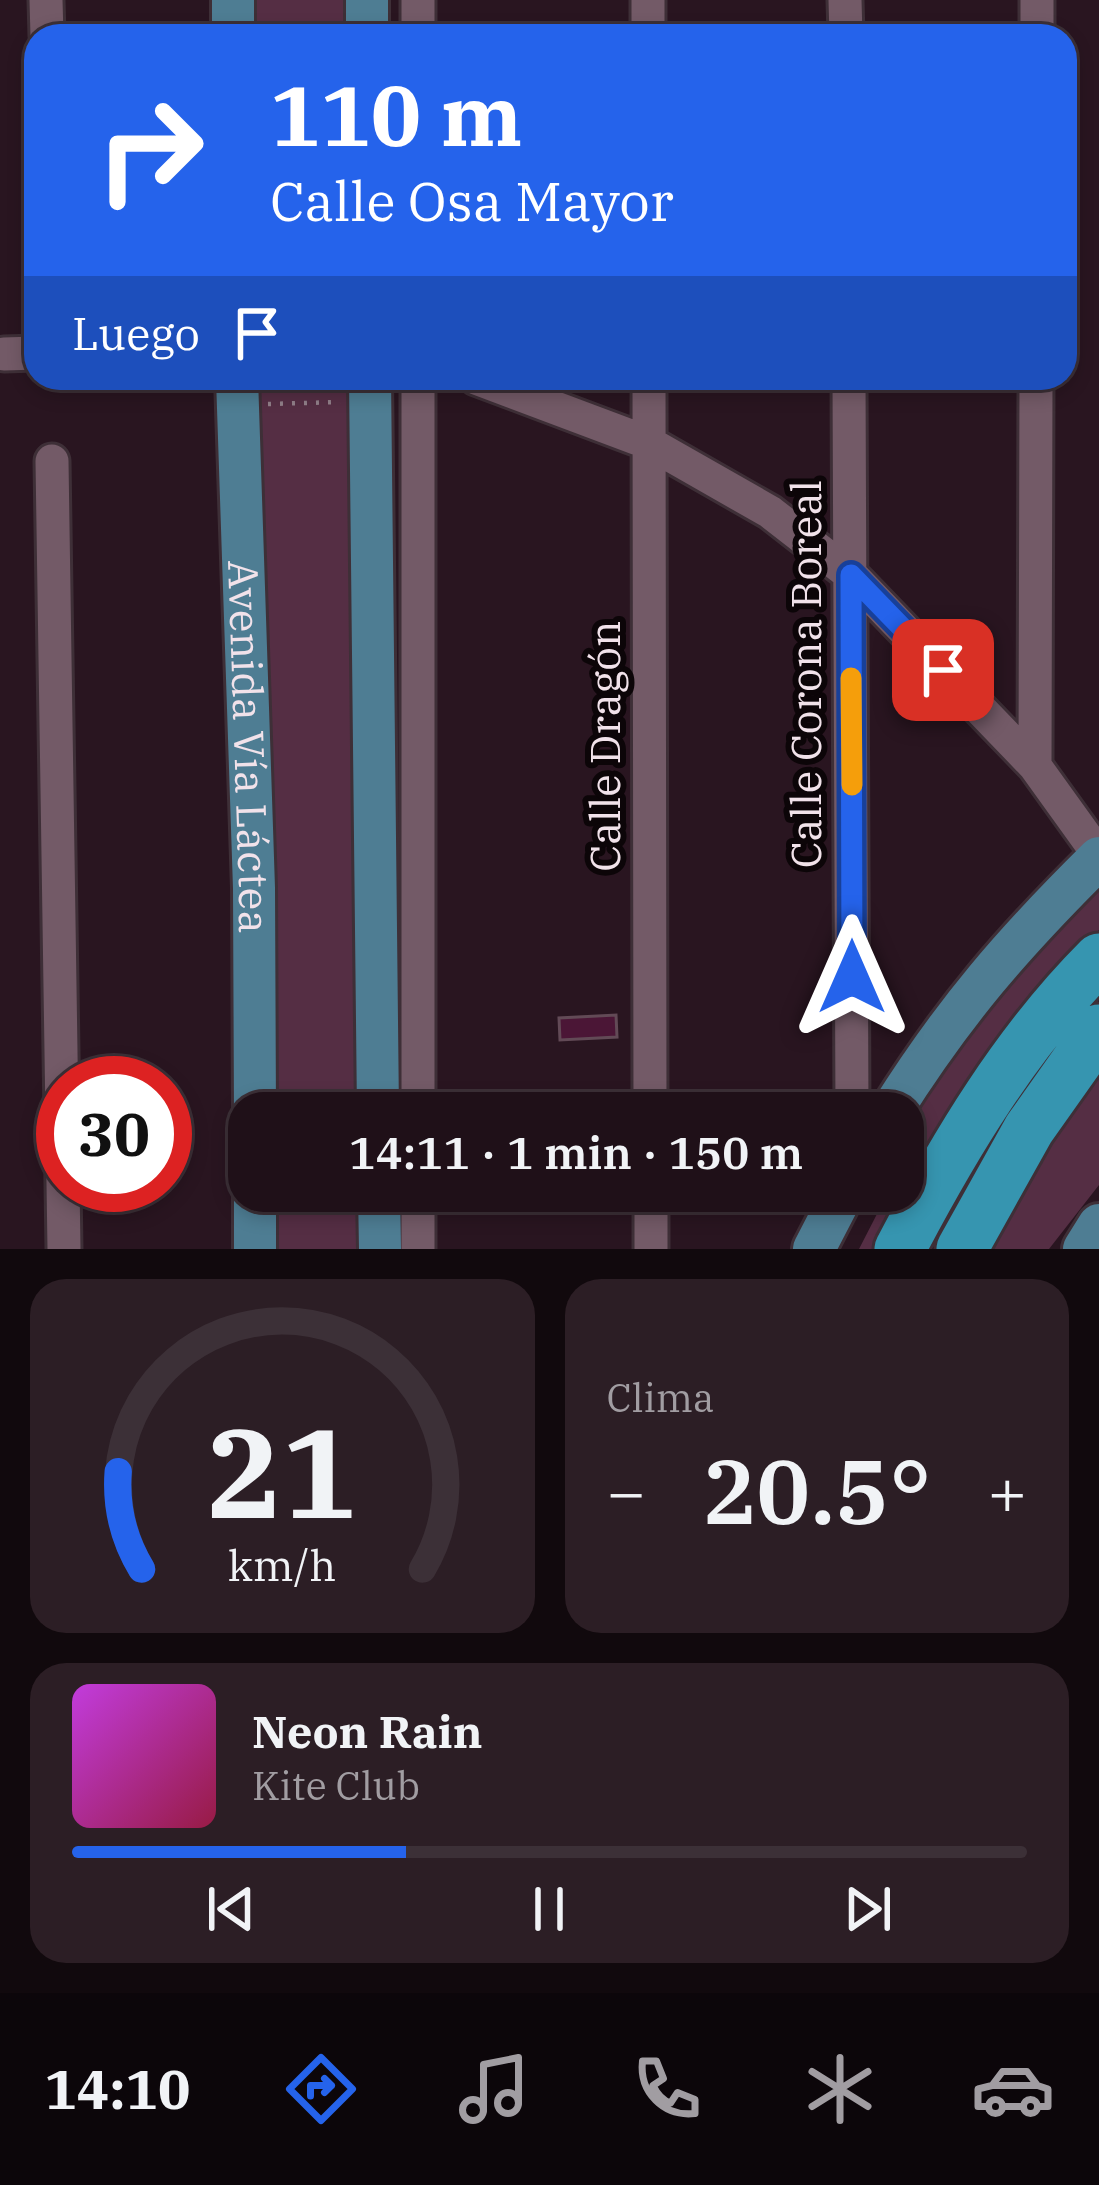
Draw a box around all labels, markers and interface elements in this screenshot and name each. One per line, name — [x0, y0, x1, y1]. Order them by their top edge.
text: 110 m — [270, 60, 522, 169]
icon: right — [72, 72, 228, 228]
text: Calle Osa Mayor — [270, 166, 674, 236]
icon: arrive — [224, 300, 290, 366]
text: Luego — [72, 304, 200, 362]
street label: Calle Corona Boreal — [778, 480, 833, 868]
street label: Avenida Vía Láctea — [216, 559, 282, 934]
pin — [892, 619, 994, 721]
street label: Calle Dragón — [577, 620, 632, 872]
icon: arrive — [910, 637, 976, 703]
position arrow — [789, 914, 915, 1040]
speed limit sign: 30 — [36, 1056, 192, 1212]
text: 14:11 · 1 min · 150 m — [349, 1123, 803, 1181]
text: Clima — [607, 1372, 714, 1423]
text: 21 — [207, 1390, 357, 1552]
text: 20.5° — [702, 1432, 931, 1549]
text: − — [607, 1448, 646, 1534]
text: + — [987, 1448, 1027, 1534]
text: km/h — [228, 1537, 336, 1593]
text: Neon Rain — [252, 1702, 482, 1760]
text: Kite Club — [252, 1760, 420, 1811]
icon: previous — [198, 1876, 264, 1942]
icon: pause — [516, 1876, 582, 1942]
icon: next — [835, 1876, 901, 1942]
icon: directions — [279, 2047, 363, 2131]
icon: music — [452, 2047, 536, 2131]
icon: phone — [625, 2047, 709, 2131]
icon: climate — [798, 2047, 882, 2131]
icon: car — [971, 2047, 1055, 2131]
text: 14:10 — [44, 2054, 190, 2124]

